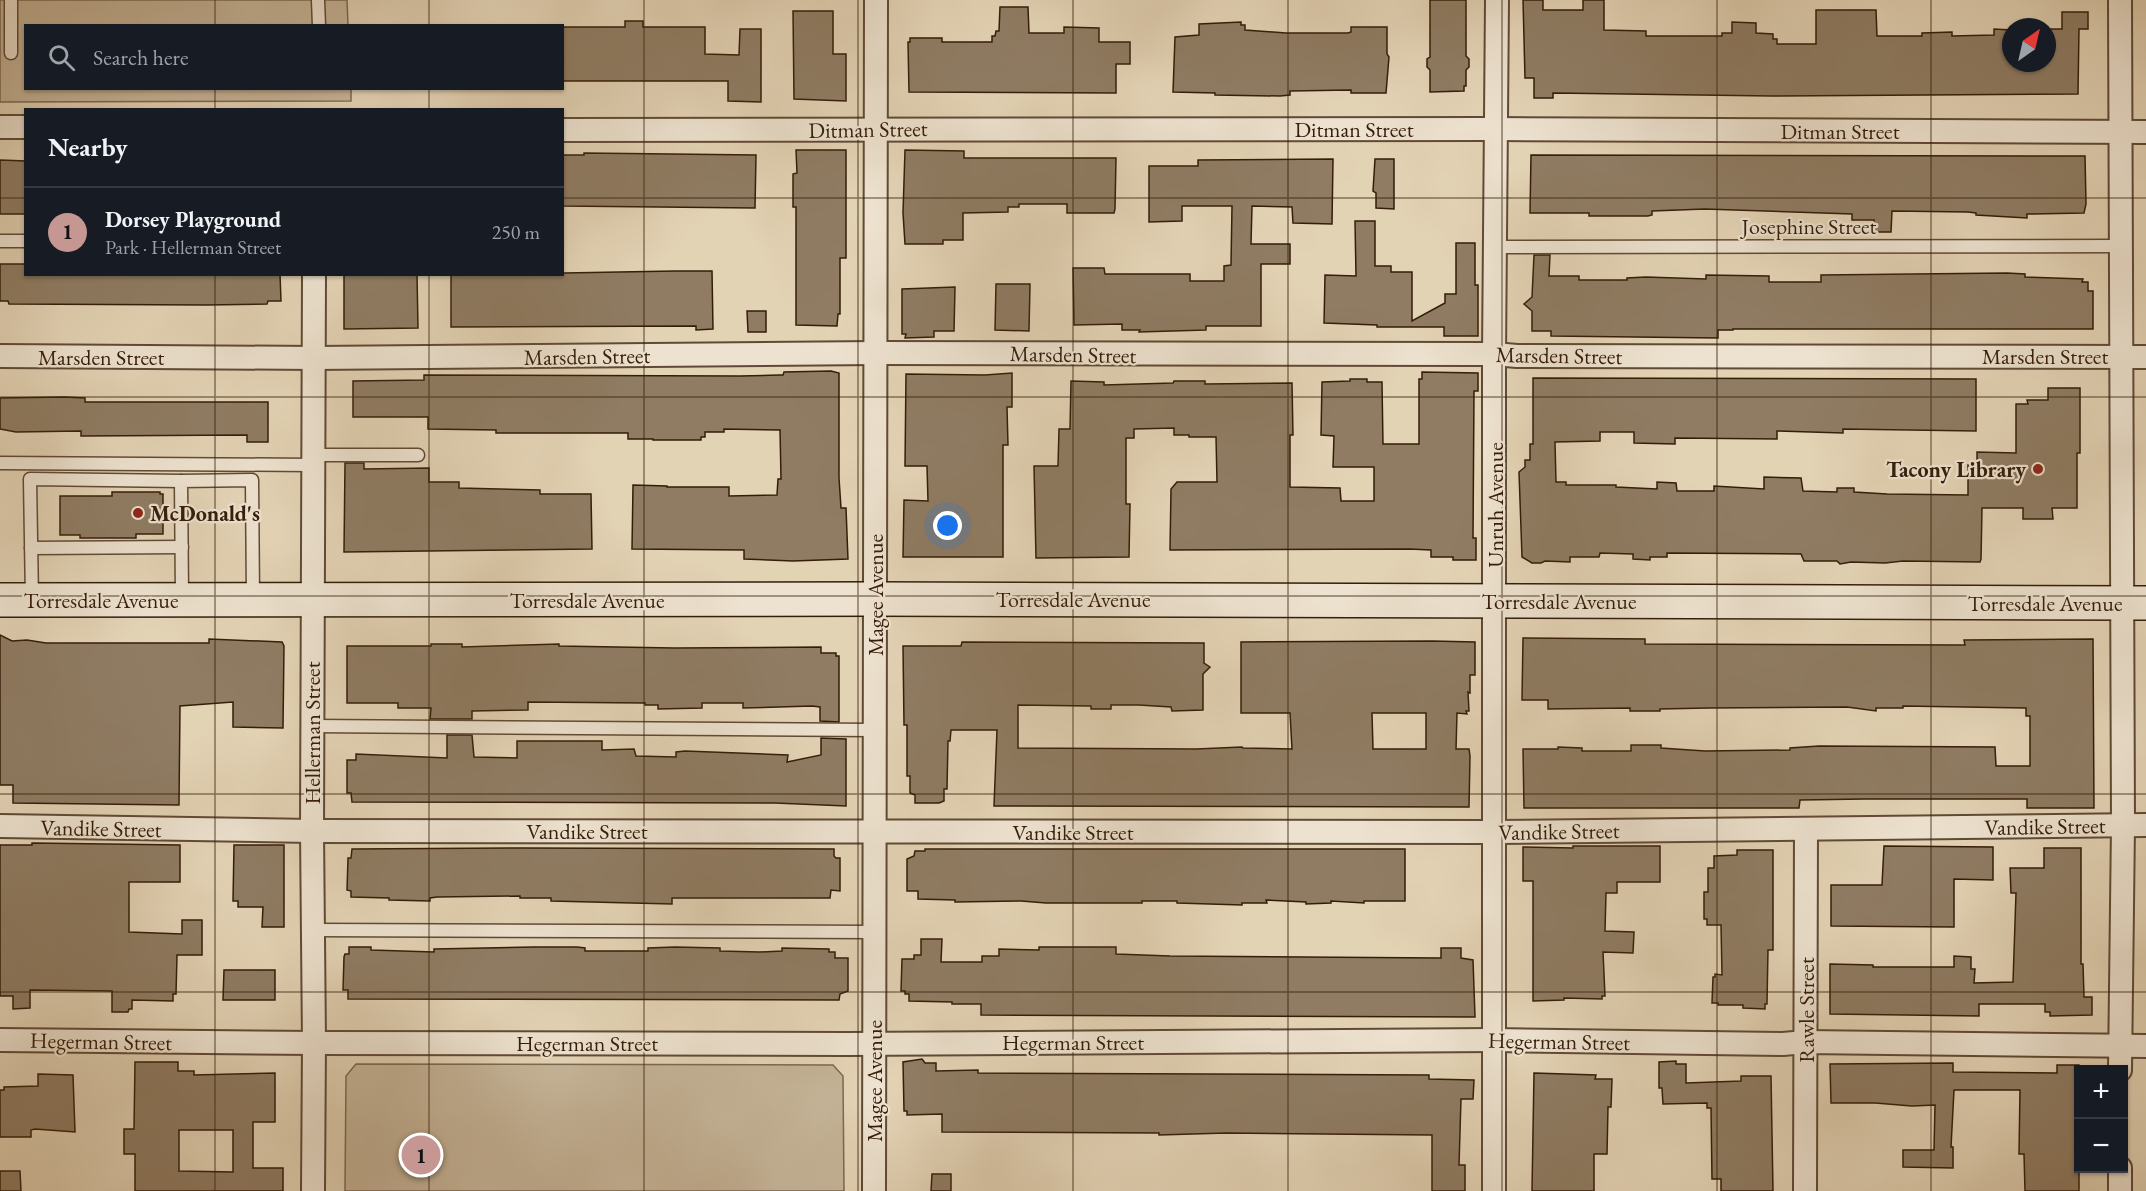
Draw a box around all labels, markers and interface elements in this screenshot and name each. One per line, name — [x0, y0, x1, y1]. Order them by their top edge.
north arrow — [2002, 18, 2056, 72]
search box — [24, 24, 564, 90]
icon: search — [45, 41, 78, 74]
text: Search here — [93, 43, 188, 72]
street label: Ditman Street — [808, 114, 928, 145]
street label: Ditman Street — [1294, 115, 1414, 144]
street label: Ditman Street — [1780, 117, 1900, 146]
text: Nearby — [48, 130, 128, 164]
text: Dorsey Playground — [105, 205, 281, 234]
street label: Josephine Street — [1740, 212, 1876, 241]
text: 1 — [62, 219, 73, 245]
text: 250 m — [492, 219, 540, 245]
text: Park · Hellerman Street — [105, 234, 281, 260]
street label: Marsden Street — [1009, 339, 1137, 370]
street label: Marsden Street — [1495, 340, 1623, 371]
street label: Marsden Street — [523, 341, 651, 372]
street label: Marsden Street — [1982, 342, 2108, 371]
street label: Marsden Street — [38, 343, 164, 372]
street label: Unruh Avenue — [1481, 442, 1510, 568]
place label: Tacony Library — [1886, 455, 2026, 484]
marker: Tacony Library — [2031, 462, 2045, 476]
place label: McDonald's — [150, 499, 260, 528]
marker: McDonald's — [131, 506, 145, 520]
your location — [933, 511, 962, 540]
street label: Magee Avenue — [861, 533, 890, 656]
street label: Torresdale Avenue — [995, 585, 1151, 614]
street label: Torresdale Avenue — [23, 586, 179, 615]
street label: Torresdale Avenue — [509, 586, 665, 615]
street label: Torresdale Avenue — [1481, 587, 1637, 616]
street label: Torresdale Avenue — [1967, 589, 2123, 618]
street label: Hellerman Street — [298, 661, 327, 805]
street label: Vandike Street — [1984, 811, 2106, 842]
street label: Vandike Street — [40, 813, 162, 844]
street label: Vandike Street — [1498, 816, 1620, 847]
street label: Vandike Street — [526, 817, 648, 846]
street label: Vandike Street — [1012, 818, 1134, 847]
street label: Rawle Street — [1792, 957, 1821, 1063]
street label: Magee Avenue — [860, 1019, 889, 1142]
street label: Hegerman Street — [30, 1026, 172, 1057]
street label: Hegerman Street — [1488, 1026, 1630, 1057]
street label: Hegerman Street — [1002, 1028, 1144, 1057]
street label: Hegerman Street — [516, 1029, 658, 1058]
map controls — [2074, 1065, 2128, 1173]
button: + — [2074, 1065, 2128, 1119]
button: − — [2074, 1119, 2128, 1173]
pin: 1 — [402, 1132, 440, 1178]

